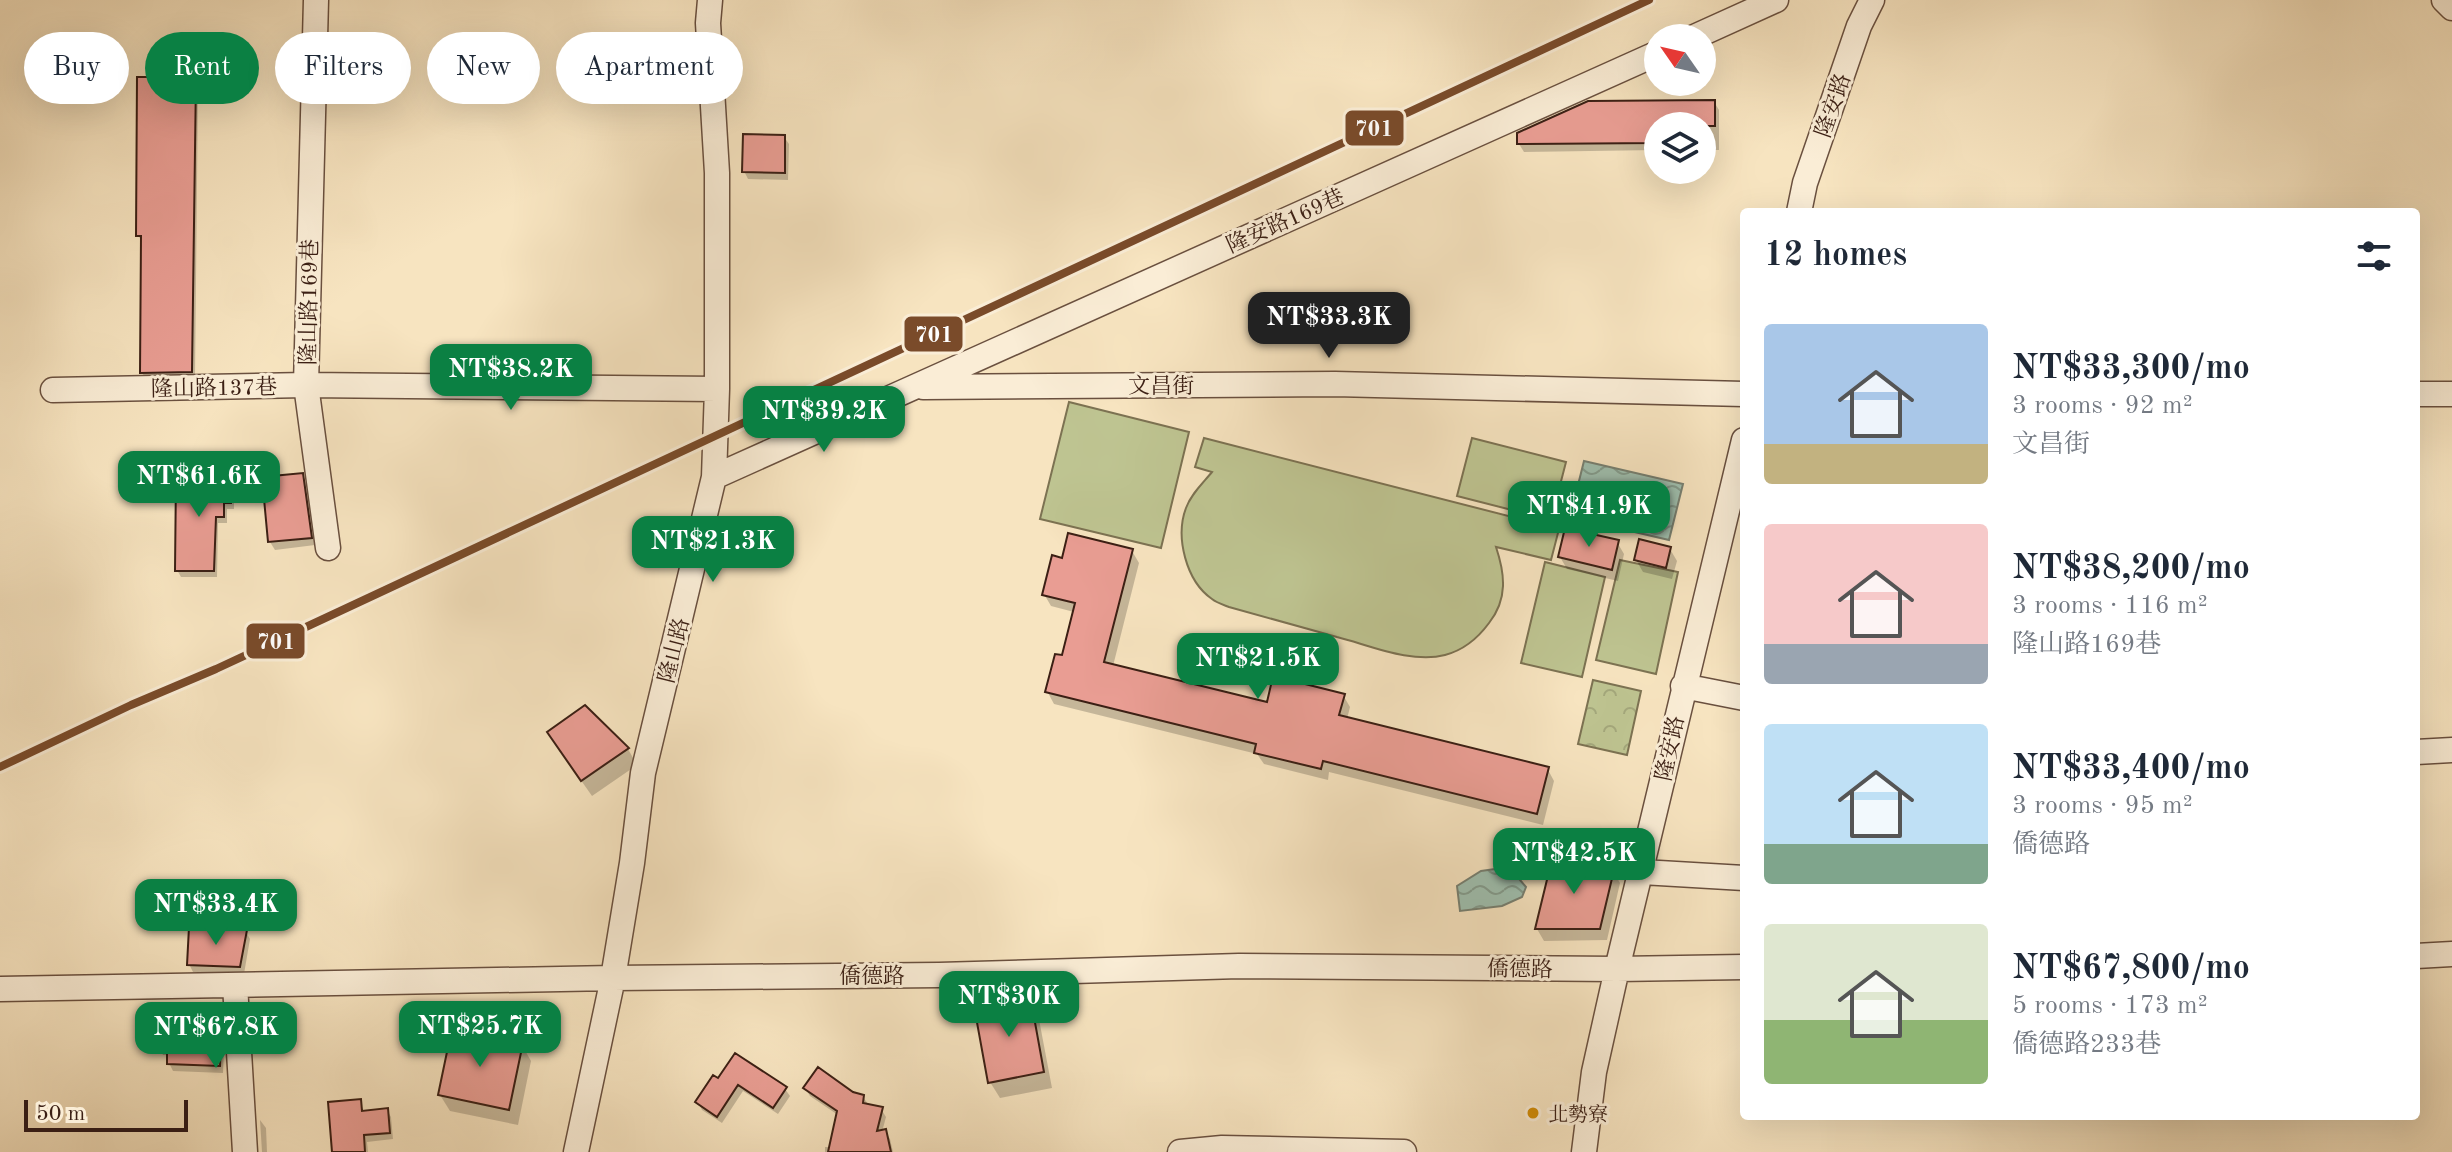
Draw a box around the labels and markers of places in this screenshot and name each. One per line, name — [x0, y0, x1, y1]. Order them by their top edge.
pin: NT$33.3K — [1246, 292, 1412, 360]
pin: NT$38.2K — [428, 344, 594, 412]
pin: NT$39.2K — [741, 386, 907, 454]
pin: NT$61.6K — [116, 451, 282, 519]
pin: NT$41.9K — [1506, 481, 1672, 549]
pin: NT$21.3K — [630, 516, 796, 584]
pin: NT$21.5K — [1175, 633, 1341, 701]
pin: NT$42.5K — [1491, 828, 1657, 896]
pin: NT$33.4K — [133, 879, 299, 947]
pin: NT$30K — [944, 971, 1074, 1039]
pin: NT$25.7K — [397, 1001, 563, 1069]
pin: NT$67.8K — [133, 1002, 299, 1070]
place label: 北勢寮 — [1548, 1104, 1608, 1126]
marker: 北勢寮 — [1525, 1105, 1541, 1121]

